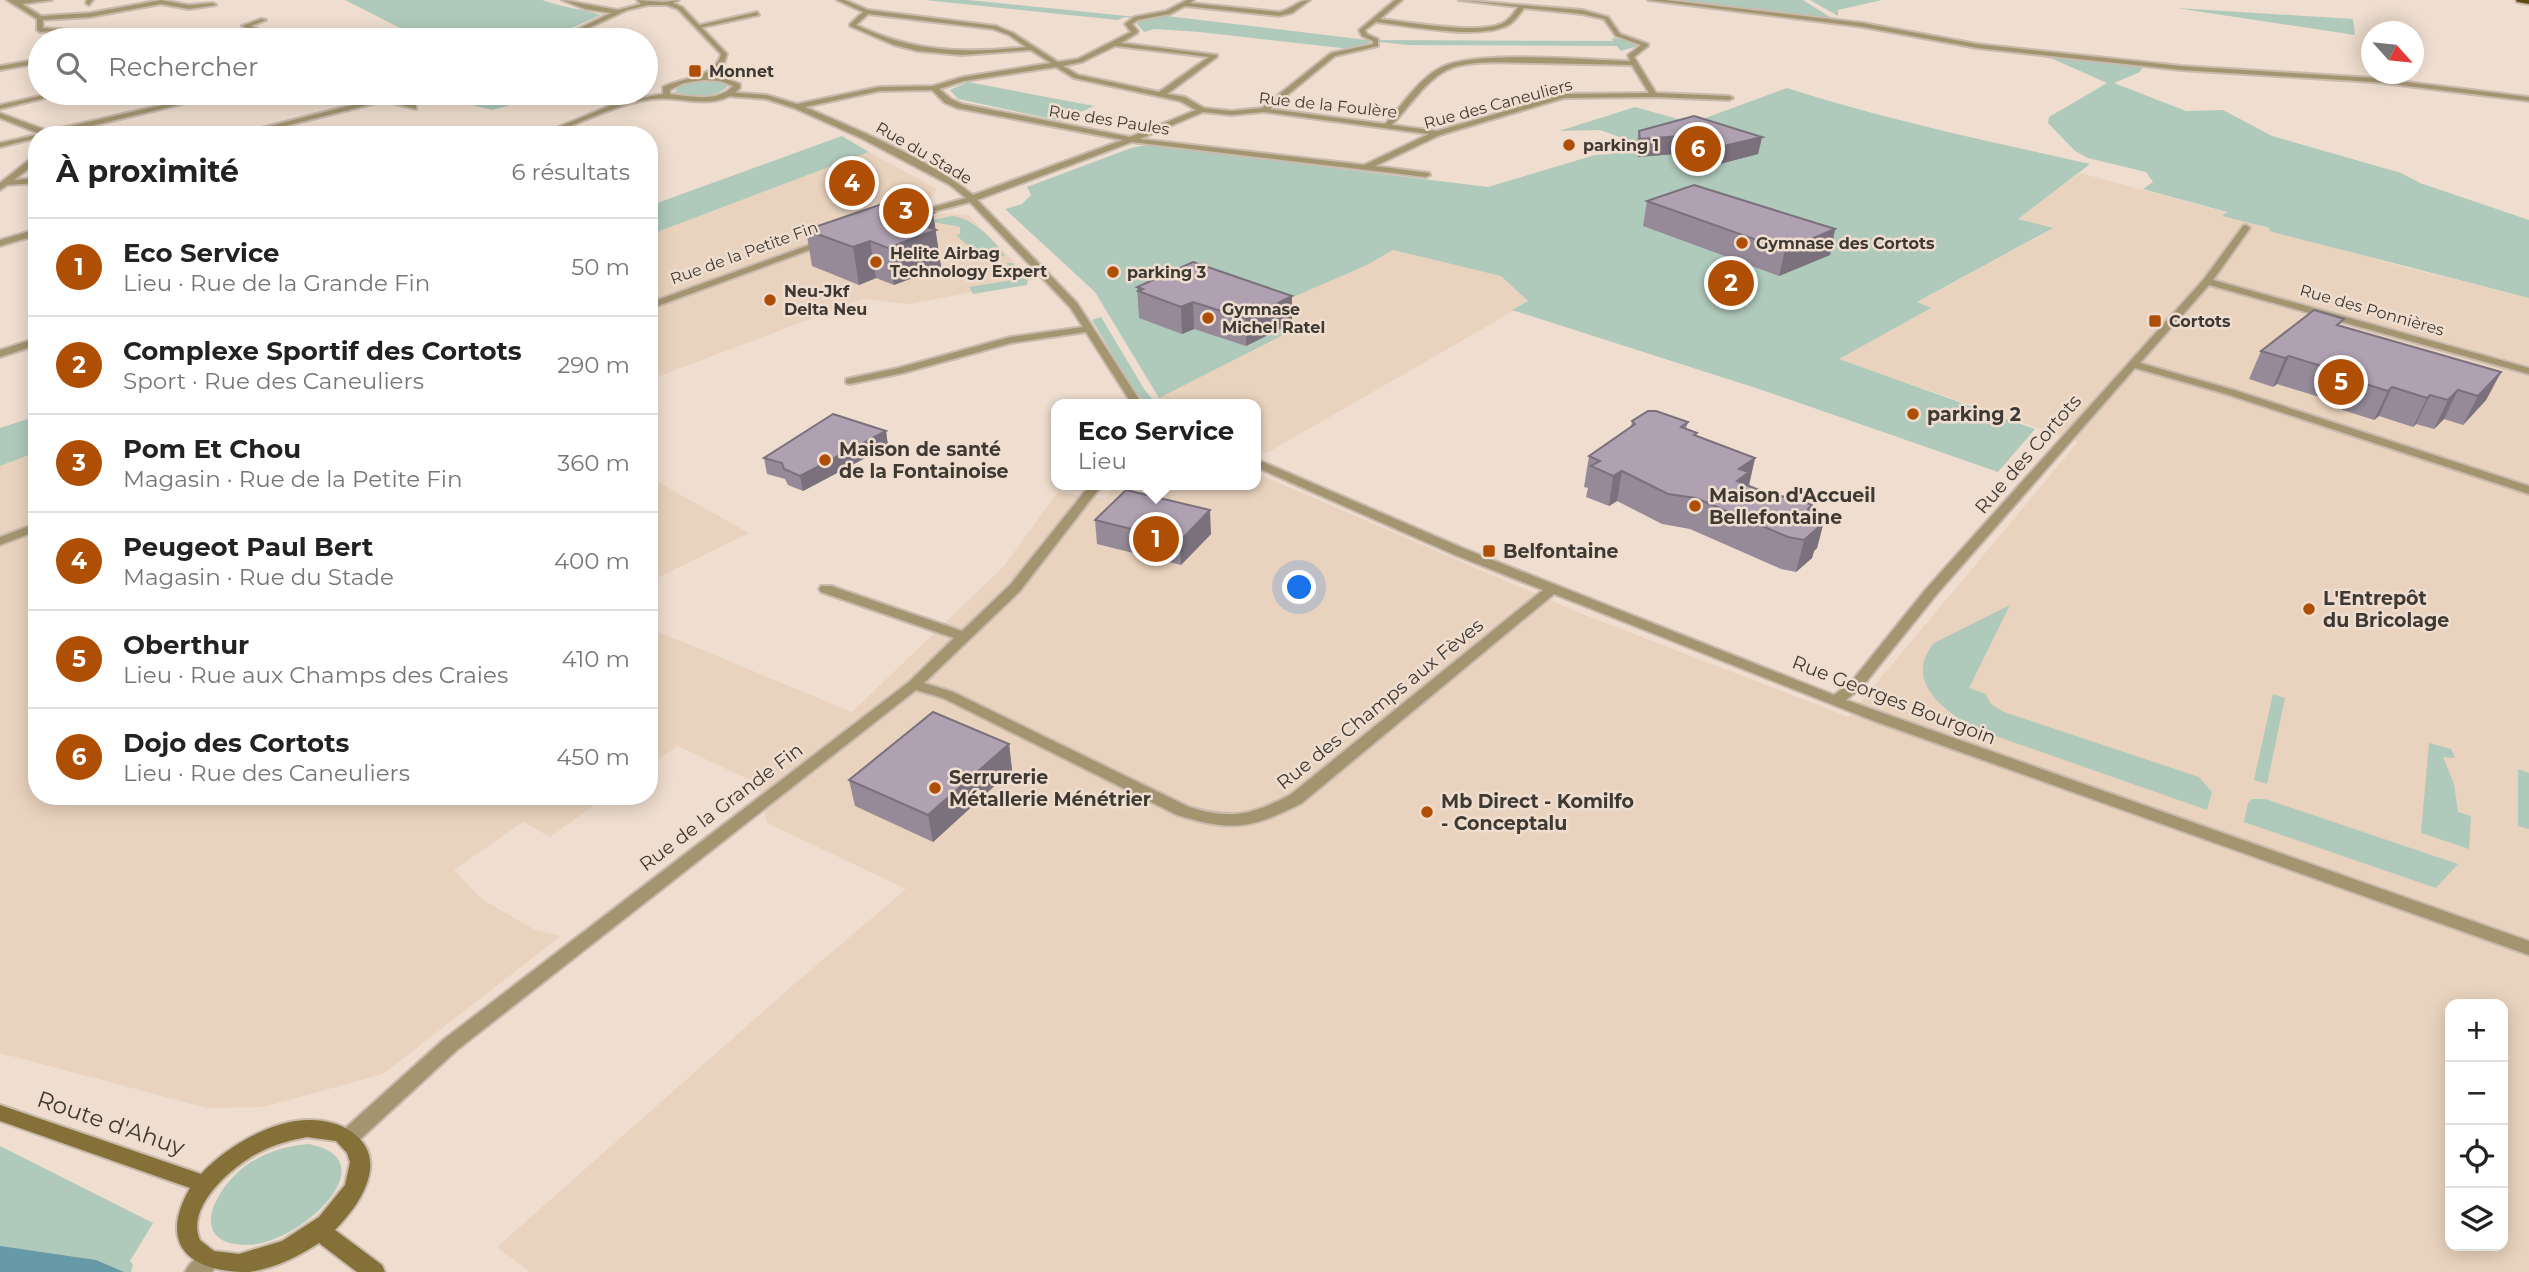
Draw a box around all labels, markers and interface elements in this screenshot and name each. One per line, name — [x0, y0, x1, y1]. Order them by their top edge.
north arrow — [2361, 21, 2424, 84]
search box — [28, 28, 658, 105]
icon: search — [52, 48, 90, 86]
text: Rechercher — [108, 51, 258, 83]
place label: Monnet — [709, 62, 774, 81]
marker: Monnet — [687, 63, 703, 79]
street label: Rue des Caneuliers — [1422, 75, 1575, 133]
street label: Rue de la Foulère — [1258, 88, 1398, 122]
street label: Rue des Paules — [1047, 101, 1171, 139]
street label: Rue du Stade — [873, 118, 975, 188]
pin: 6 — [1675, 123, 1721, 175]
place label: parking 1 — [1583, 136, 1659, 155]
marker: parking 1 — [1561, 137, 1577, 153]
text: À proximité — [56, 153, 239, 190]
pin: 4 — [829, 157, 875, 209]
text: 6 résultats — [511, 158, 630, 186]
pin: 3 — [883, 185, 929, 237]
street label: Rue de la Petite Fin — [668, 217, 820, 289]
place label: Gymnase des Cortots — [1756, 234, 1935, 253]
marker: Gymnase des Cortots — [1734, 235, 1750, 251]
text: Eco Service — [123, 237, 280, 269]
place label: Helite Airbag Technology Expert — [890, 244, 1047, 281]
text: 1 — [74, 253, 84, 281]
text: 50 m — [571, 253, 630, 281]
marker: Helite Airbag Technology Expert — [868, 254, 884, 270]
pin: 2 — [1708, 257, 1754, 309]
place label: parking 3 — [1127, 263, 1206, 282]
marker: parking 3 — [1105, 264, 1121, 280]
text: Lieu · Rue de la Grande Fin — [123, 269, 430, 297]
street label: Rue des Ponnières — [2298, 280, 2447, 340]
place label: Neu-Jkf Delta Neu — [784, 282, 867, 319]
marker: Neu-Jkf Delta Neu — [762, 292, 778, 308]
place label: Gymnase Michel Ratel — [1222, 300, 1325, 337]
marker: Gymnase Michel Ratel — [1200, 310, 1216, 326]
place label: Cortots — [2169, 312, 2231, 331]
marker: Cortots — [2147, 313, 2163, 329]
text: Complexe Sportif des Cortots — [123, 335, 522, 367]
text: 2 — [72, 351, 86, 379]
text: 290 m — [557, 351, 630, 379]
pin: 5 — [2318, 356, 2364, 408]
text: Sport · Rue des Caneuliers — [123, 367, 424, 395]
street label: Rue des Cortots — [1970, 390, 2086, 518]
popup — [1051, 399, 1261, 490]
place label: parking 2 — [1927, 403, 2021, 426]
marker: parking 2 — [1905, 406, 1921, 422]
text: Eco Service — [1078, 415, 1234, 447]
text: Pom Et Chou — [123, 433, 301, 465]
place label: Maison de santé de la Fontainoise — [839, 438, 1009, 483]
text: Lieu — [1078, 447, 1127, 475]
text: 3 — [72, 449, 86, 477]
text: 360 m — [557, 449, 630, 477]
marker: Maison de santé de la Fontainoise — [817, 452, 833, 468]
text: Magasin · Rue de la Petite Fin — [123, 465, 463, 493]
place label: Maison d'Accueil Bellefontaine — [1709, 484, 1876, 529]
marker: Maison d'Accueil Bellefontaine — [1687, 498, 1703, 514]
pin: 1 — [1133, 513, 1179, 565]
text: Peugeot Paul Bert — [123, 531, 373, 563]
place label: Belfontaine — [1503, 540, 1619, 563]
marker: Belfontaine — [1481, 543, 1497, 559]
text: 4 — [71, 547, 87, 575]
text: 400 m — [554, 547, 630, 575]
text: Magasin · Rue du Stade — [123, 563, 394, 591]
your location — [1282, 570, 1316, 604]
place label: L'Entrepôt du Bricolage — [2323, 587, 2449, 632]
marker: L'Entrepôt du Bricolage — [2301, 601, 2317, 617]
street label: Rue des Champs aux Fèves — [1272, 613, 1488, 795]
text: Oberthur — [123, 629, 249, 661]
text: 5 — [72, 645, 86, 673]
text: 410 m — [561, 645, 630, 673]
street label: Rue Georges Bourgoin — [1789, 650, 1999, 750]
text: Lieu · Rue aux Champs des Craies — [123, 661, 508, 689]
text: Dojo des Cortots — [123, 727, 349, 759]
street label: Rue de la Grande Fin — [635, 738, 807, 876]
text: 6 — [72, 743, 86, 771]
text: 450 m — [556, 743, 630, 771]
text: Lieu · Rue des Caneuliers — [123, 759, 410, 787]
place label: Serrurerie Métallerie Ménétrier — [949, 766, 1151, 811]
marker: Serrurerie Métallerie Ménétrier — [927, 780, 943, 796]
place label: Mb Direct - Komilfo - Conceptalu — [1441, 790, 1634, 835]
marker: Mb Direct - Komilfo - Conceptalu — [1419, 804, 1435, 820]
map controls — [2445, 999, 2508, 1251]
button: + — [2445, 999, 2508, 1062]
button: − — [2445, 1062, 2508, 1125]
street label: Route d'Ahuy — [33, 1085, 189, 1162]
button: locate — [2445, 1125, 2508, 1188]
button: layers — [2445, 1188, 2508, 1251]

